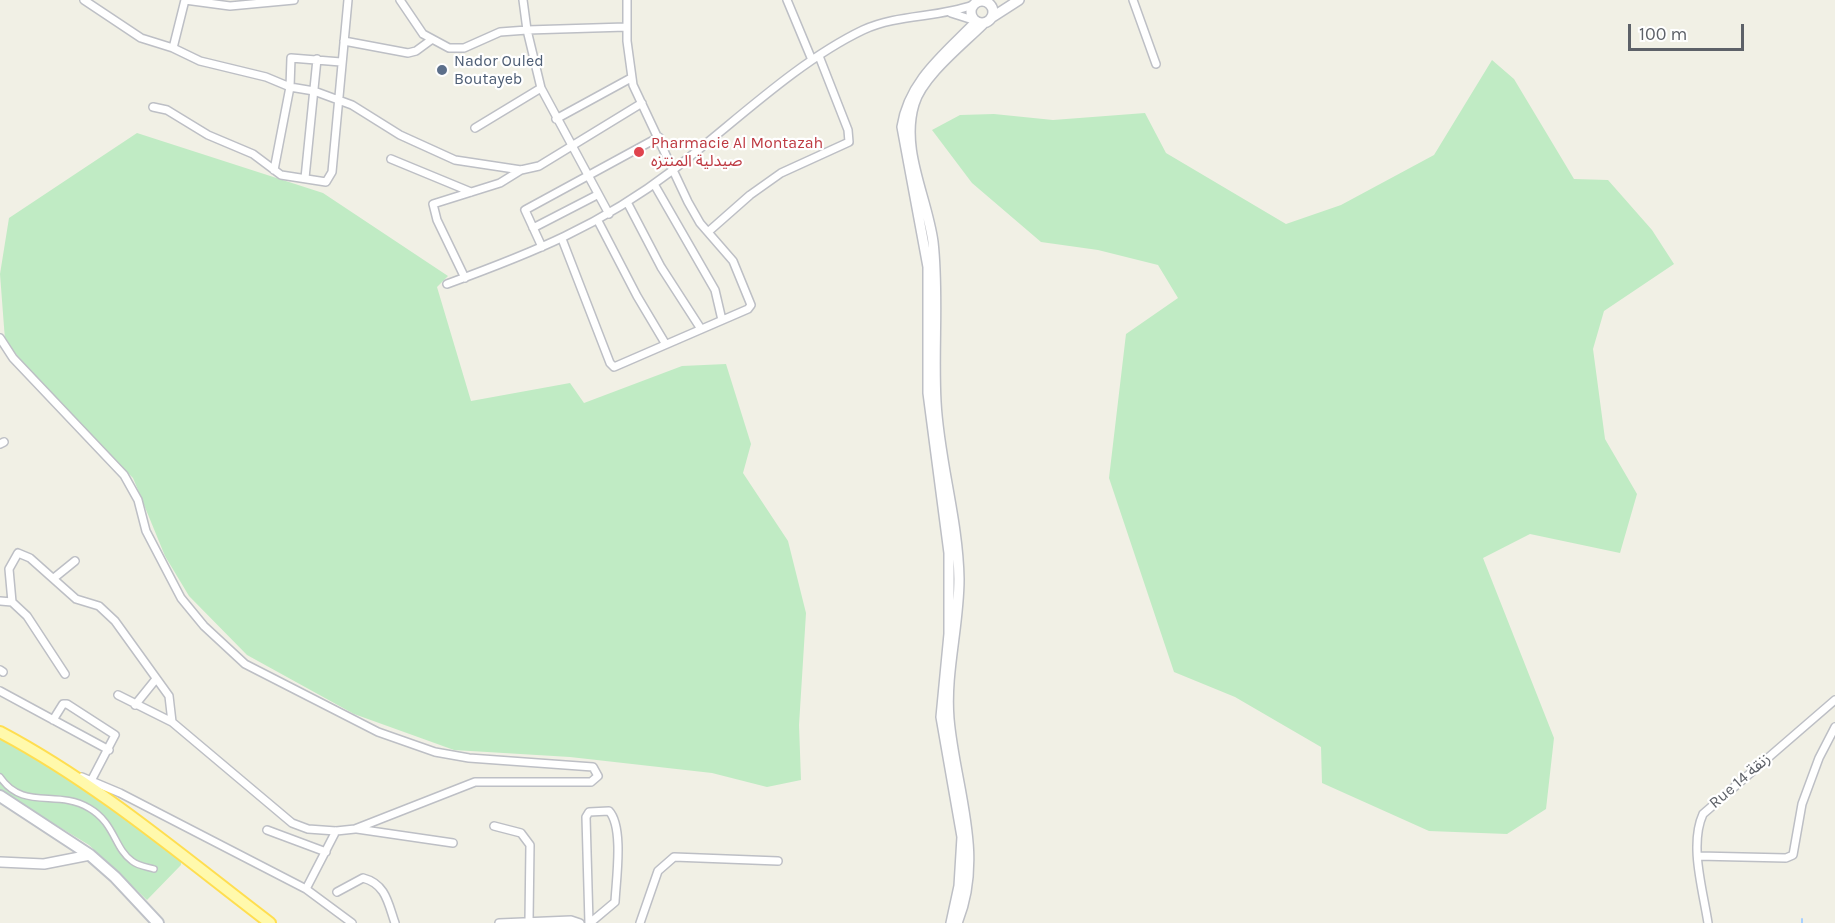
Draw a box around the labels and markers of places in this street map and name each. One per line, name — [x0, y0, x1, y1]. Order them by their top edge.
place label: Nador Ouled Boutayeb — [454, 51, 544, 89]
marker: Nador Ouled Boutayeb — [435, 63, 449, 77]
place label: Pharmacie Al Montazah صيدلية المنتزه — [651, 133, 823, 171]
marker: Pharmacie Al Montazah صيدلية المنتزه — [632, 145, 646, 159]

